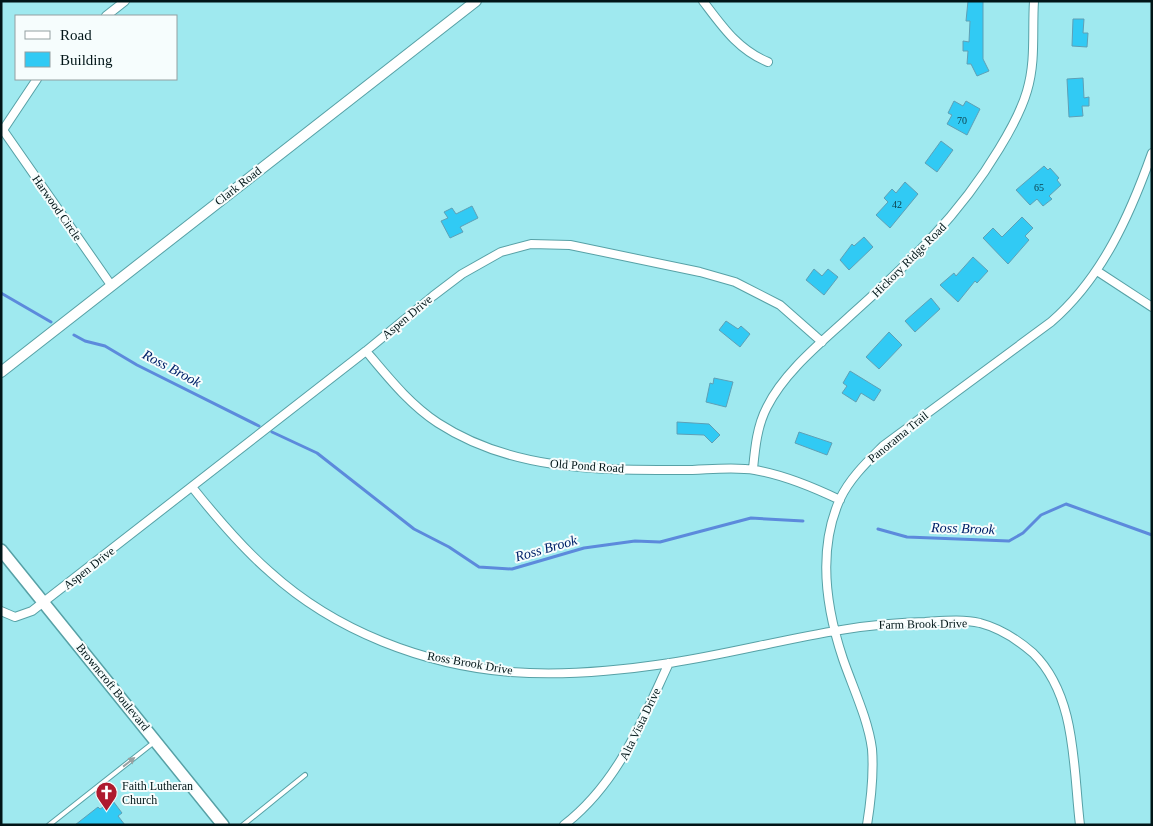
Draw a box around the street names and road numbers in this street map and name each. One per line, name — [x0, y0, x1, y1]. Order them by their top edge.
street label: Clark Road — [212, 164, 264, 208]
street label: Harwood Circle — [29, 172, 85, 244]
street label: Hickory Ridge Road — [869, 220, 949, 300]
street label: Aspen Drive — [379, 292, 435, 342]
street label: Panorama Trail — [865, 408, 932, 466]
street label: Old Pond Road — [550, 456, 624, 476]
street label: Aspen Drive — [61, 544, 117, 592]
street label: Farm Brook Drive — [879, 616, 967, 632]
street label: Browncroft Boulevard — [73, 641, 153, 733]
street label: Ross Brook Drive — [426, 649, 514, 677]
street label: Alta Vista Drive — [617, 686, 663, 762]

